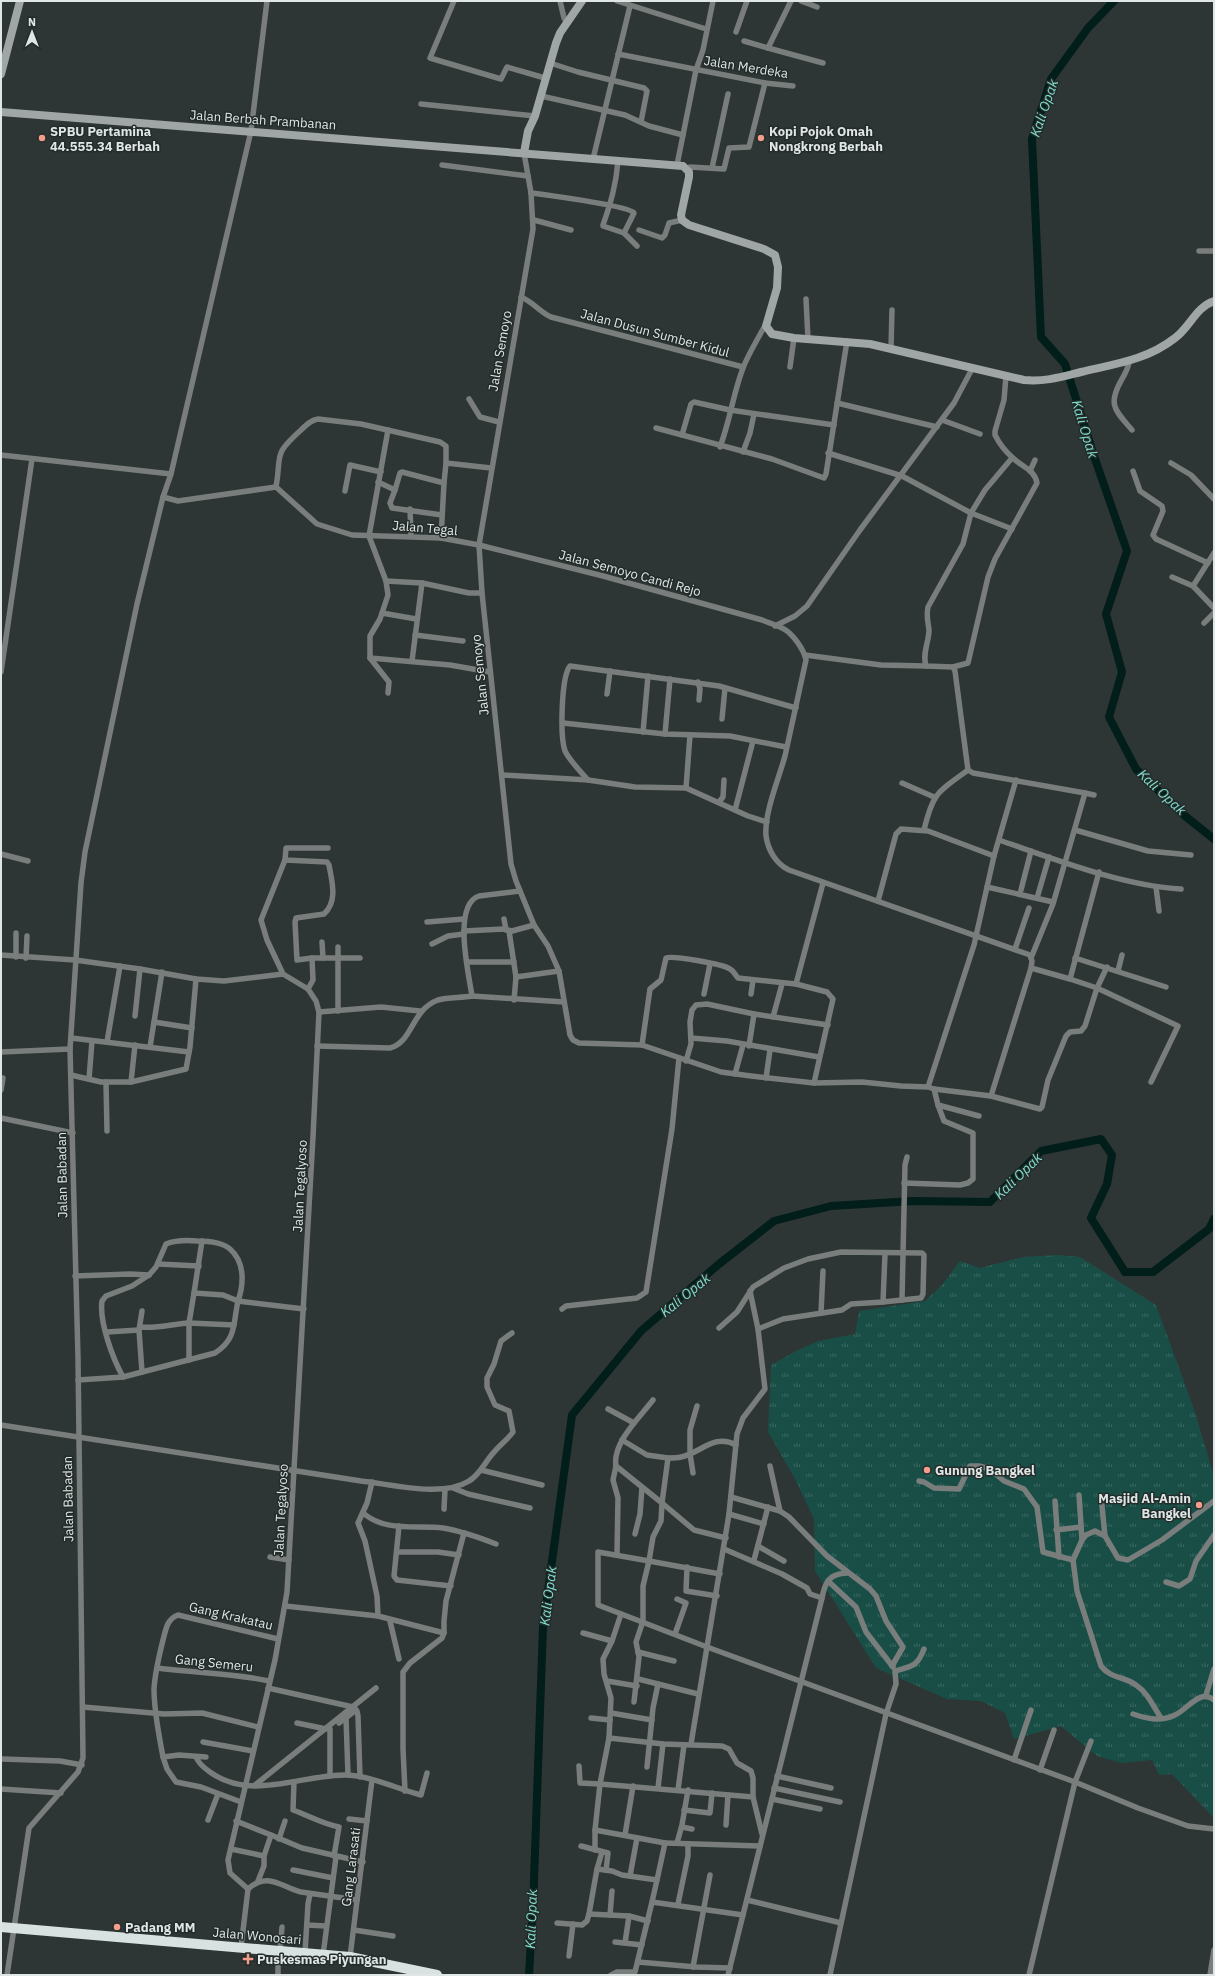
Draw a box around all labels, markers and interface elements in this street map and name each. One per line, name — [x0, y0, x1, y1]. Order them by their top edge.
north arrow — [12, 12, 52, 52]
text: N — [28, 15, 36, 29]
street label: Jalan Merdeka — [703, 52, 790, 82]
water label: Kali Opak — [1026, 76, 1062, 139]
street label: Jalan Berbah Prambanan — [189, 106, 337, 134]
place label: SPBU Pertamina 44.555.34 Berbah — [50, 123, 160, 155]
place label: Kopi Pojok Omah Nongkrong Berbah — [769, 123, 883, 155]
marker: SPBU Pertamina 44.555.34 Berbah — [37, 133, 47, 143]
marker: Kopi Pojok Omah Nongkrong Berbah — [756, 133, 766, 143]
street label: Jalan Dusun Sumber Kidul — [579, 305, 732, 361]
street label: Jalan Semoyo — [485, 309, 515, 393]
water label: Kali Opak — [1068, 398, 1103, 461]
street label: Jalan Tegal — [392, 517, 459, 539]
street label: Jalan Semoyo Candi Rejo — [557, 546, 703, 600]
street label: Jalan Semoyo — [467, 634, 493, 716]
water label: Kali Opak — [1134, 765, 1191, 819]
street label: Jalan Babadan — [53, 1132, 71, 1218]
street label: Jalan Tegalyoso — [289, 1139, 311, 1233]
water label: Kali Opak — [990, 1148, 1046, 1203]
water label: Kali Opak — [656, 1269, 714, 1321]
street label: Jalan Babadan — [59, 1456, 77, 1542]
place label: Gunung Bangkel — [935, 1462, 1035, 1479]
street label: Jalan Tegalyoso — [270, 1463, 292, 1557]
marker: Gunung Bangkel — [922, 1465, 932, 1475]
place label: Masjid Al-Amin Bangkel — [1098, 1490, 1191, 1522]
marker: Masjid Al-Amin Bangkel — [1194, 1500, 1204, 1510]
water label: Kali Opak — [535, 1564, 561, 1627]
street label: Gang Krakatau — [187, 1598, 275, 1634]
street label: Gang Semeru — [174, 1650, 254, 1676]
street label: Gang Larasati — [338, 1827, 364, 1907]
water label: Kali Opak — [521, 1888, 541, 1949]
place label: Padang MM — [125, 1919, 195, 1936]
marker: Padang MM — [112, 1922, 122, 1932]
street label: Jalan Wonosari — [212, 1924, 302, 1948]
place label: Puskesmas Piyungan — [257, 1951, 386, 1968]
marker: Puskesmas Piyungan — [242, 1953, 254, 1965]

